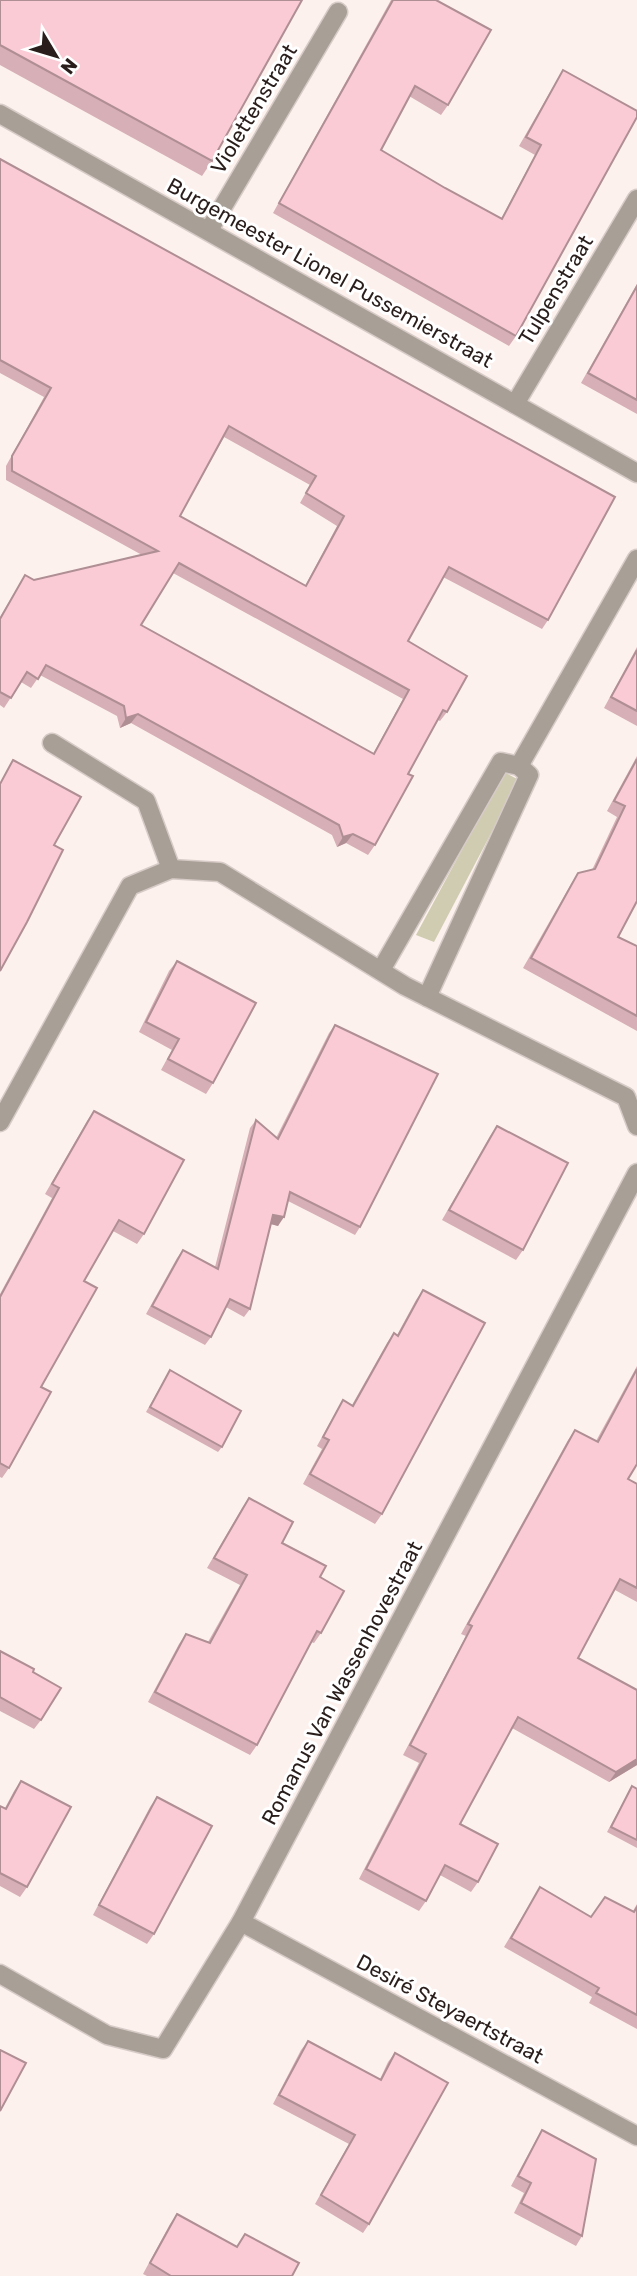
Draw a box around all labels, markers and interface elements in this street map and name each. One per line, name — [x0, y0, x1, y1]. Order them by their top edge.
north arrow — [21, 21, 91, 91]
street label: Violettenstraat — [205, 39, 302, 178]
text: N — [56, 54, 82, 79]
street label: Burgemeester Lionel Pussemierstraat — [163, 172, 498, 373]
street label: Tulpenstraat — [513, 230, 598, 349]
street label: Romanus Van Wassenhovestraat — [256, 1537, 427, 1829]
street label: Desiré Steyaertstraat — [353, 1949, 548, 2068]

